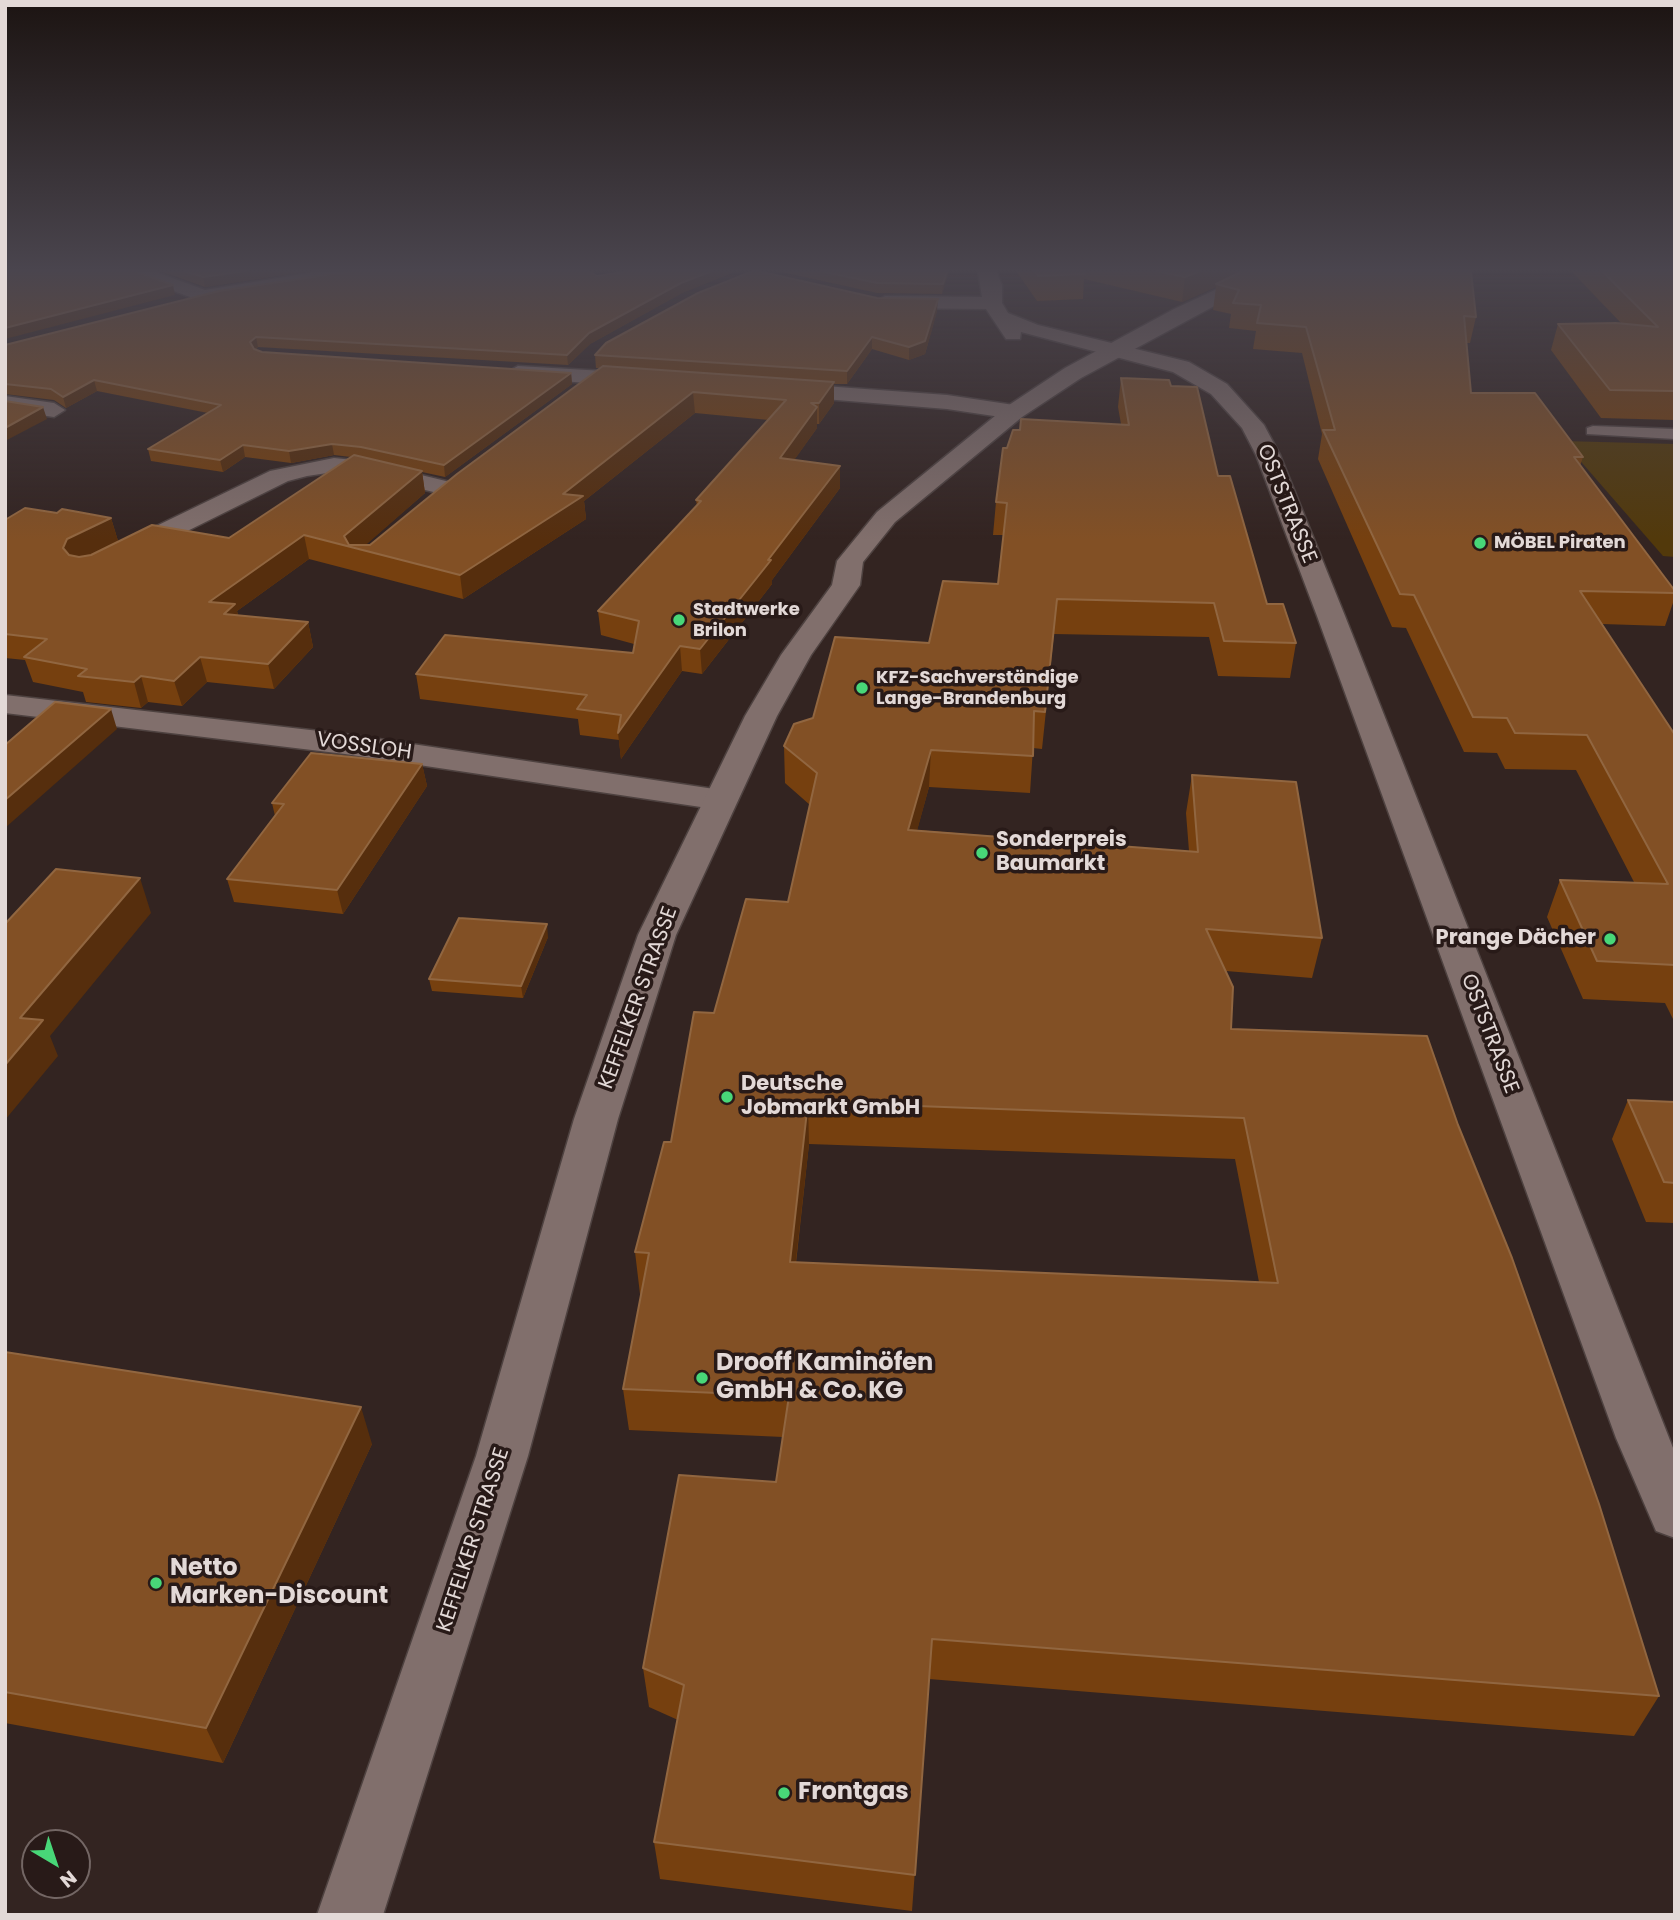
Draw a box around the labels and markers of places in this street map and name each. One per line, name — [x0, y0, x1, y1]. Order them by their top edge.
place label: MÖBEL Piraten — [1494, 532, 1626, 554]
marker: MÖBEL Piraten — [1472, 535, 1488, 551]
place label: Stadtwerke Brilon — [693, 599, 800, 642]
marker: Stadtwerke Brilon — [671, 612, 687, 628]
place label: KFZ-Sachverständige Lange-Brandenburg — [876, 667, 1078, 710]
marker: KFZ-Sachverständige Lange-Brandenburg — [854, 680, 870, 696]
place label: Sonderpreis Baumarkt — [996, 828, 1127, 878]
marker: Sonderpreis Baumarkt — [974, 845, 990, 861]
place label: Prange Dächer — [1436, 926, 1596, 952]
marker: Prange Dächer — [1602, 931, 1618, 947]
place label: Deutsche Jobmarkt GmbH — [741, 1072, 920, 1122]
marker: Deutsche Jobmarkt GmbH — [719, 1089, 735, 1105]
place label: Drooff Kaminöfen GmbH & Co. KG — [716, 1350, 933, 1406]
marker: Drooff Kaminöfen GmbH & Co. KG — [694, 1370, 710, 1386]
place label: Netto Marken-Discount — [170, 1555, 388, 1611]
marker: Netto Marken-Discount — [148, 1575, 164, 1591]
place label: Frontgas — [798, 1779, 909, 1807]
marker: Frontgas — [776, 1785, 792, 1801]

